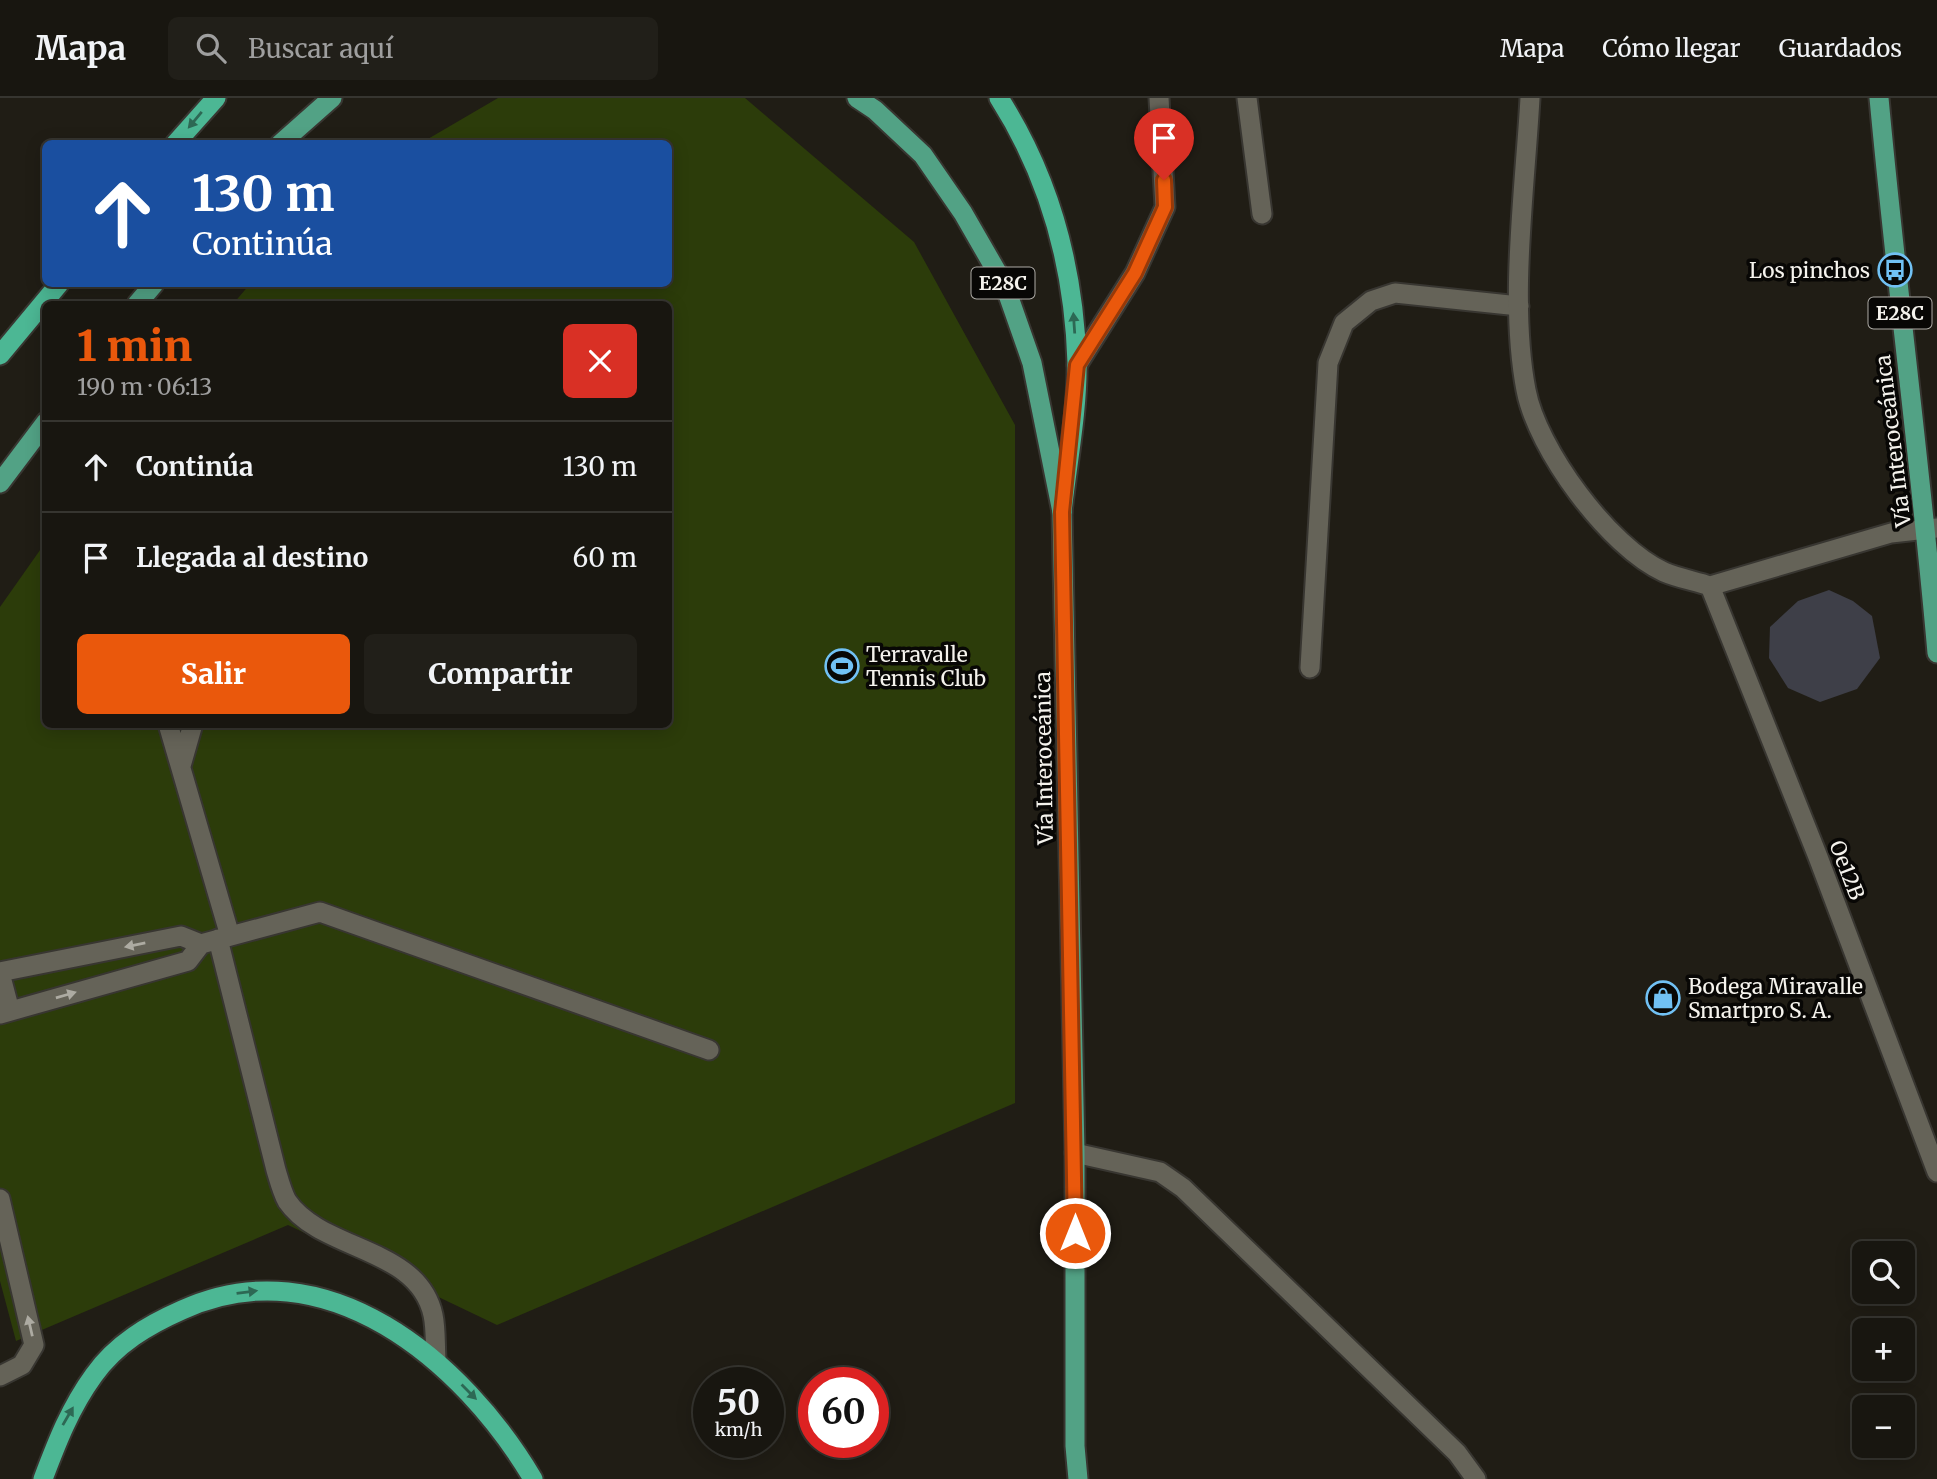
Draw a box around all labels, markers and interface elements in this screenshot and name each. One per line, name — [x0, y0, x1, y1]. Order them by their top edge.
search box — [168, 17, 658, 80]
text: Mapa — [35, 28, 126, 69]
icon: search — [192, 29, 230, 67]
text: Buscar aquí — [248, 32, 393, 65]
text: Mapa — [1500, 33, 1564, 64]
text: Cómo llegar — [1602, 33, 1741, 64]
text: Guardados — [1779, 33, 1902, 64]
pin — [1134, 108, 1194, 180]
one-way arrow — [188, 112, 203, 129]
icon: arrive — [1145, 119, 1183, 157]
text: 130 m — [192, 163, 335, 224]
icon: ahead — [77, 168, 168, 259]
text: Continúa — [192, 224, 333, 264]
bus stop icon: Los pinchos — [1876, 251, 1914, 289]
place label: Los pinchos — [1749, 257, 1870, 284]
road number: E28C — [972, 267, 1034, 298]
road number: E28C — [1868, 298, 1932, 328]
one-way arrow — [1068, 311, 1079, 333]
text: 1 min — [77, 320, 192, 372]
button: close — [563, 324, 637, 398]
street label: Vía Interoceánica — [1869, 353, 1917, 530]
text: 190 m · 06:13 — [77, 372, 213, 401]
icon: ahead — [77, 448, 115, 486]
text: Continúa — [136, 450, 254, 483]
text: 130 m — [563, 450, 637, 483]
icon: arrive — [77, 539, 115, 577]
text: Llegada al destino — [136, 541, 368, 574]
text: 60 m — [573, 541, 637, 574]
button: Salir — [77, 634, 350, 714]
button: Compartir — [364, 634, 637, 714]
place label: Terravalle Tennis Club — [866, 641, 986, 692]
sports icon: Terravalle Tennis Club — [823, 647, 861, 685]
street label: Vía Interoceánica — [1029, 671, 1059, 846]
street label: Oe12B — [1823, 836, 1871, 904]
one-way arrow — [124, 940, 146, 951]
place label: Bodega Miravalle Smartpro S. A. — [1688, 973, 1863, 1024]
shop icon: Bodega Miravalle Smartpro S. A. — [1644, 979, 1682, 1017]
one-way arrow — [56, 990, 77, 1000]
position arrow — [1038, 1196, 1112, 1270]
map controls — [1852, 1241, 1915, 1458]
button: search — [1852, 1241, 1915, 1304]
one-way arrow — [236, 1286, 258, 1297]
one-way arrow — [24, 1314, 35, 1336]
button: + — [1852, 1318, 1915, 1381]
speed limit sign: 60 — [798, 1367, 889, 1458]
text: 50 — [717, 1381, 760, 1425]
one-way arrow — [460, 1383, 476, 1400]
button: − — [1852, 1395, 1915, 1458]
one-way arrow — [62, 1406, 75, 1425]
text: km/h — [715, 1418, 762, 1441]

